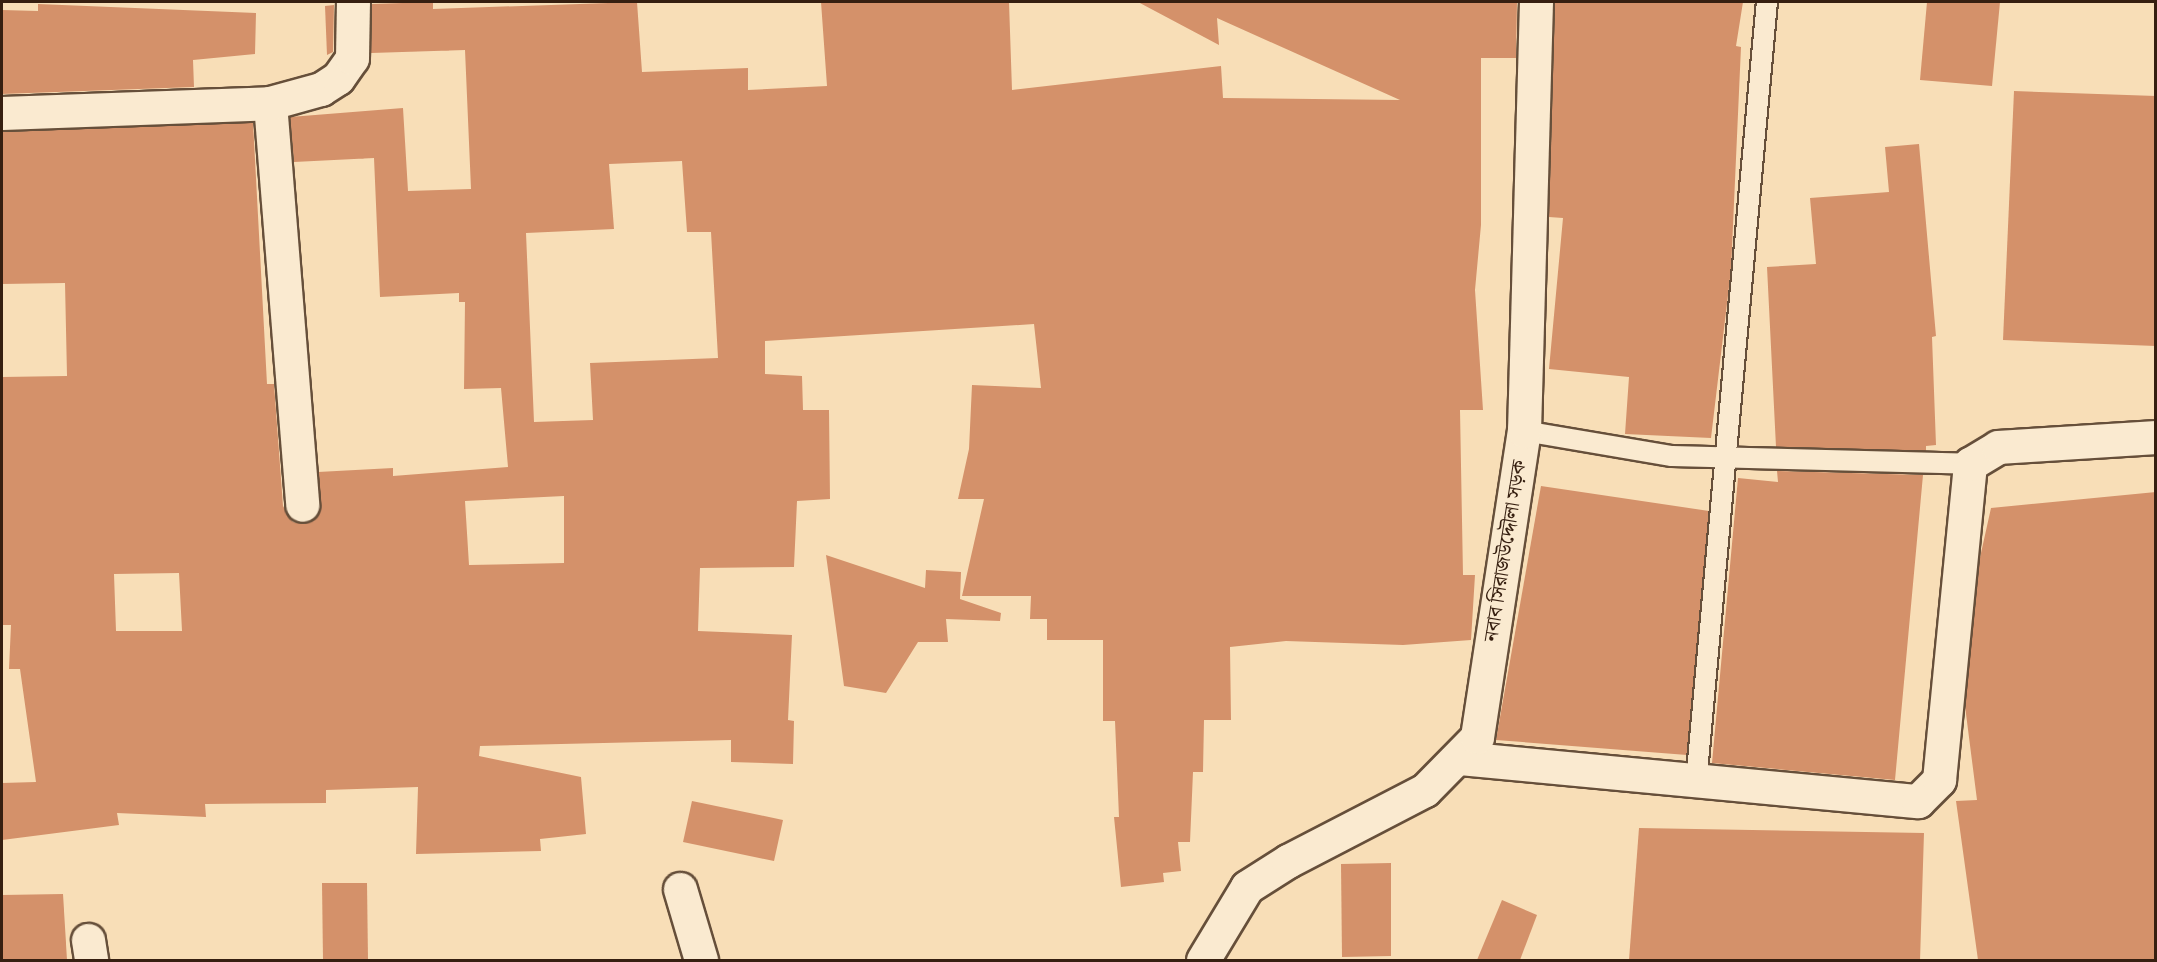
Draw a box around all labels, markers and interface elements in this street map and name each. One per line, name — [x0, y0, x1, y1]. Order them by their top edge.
street label: নবাব সিরাজউদ্দৌলা সড়ক — [1480, 459, 1532, 643]

